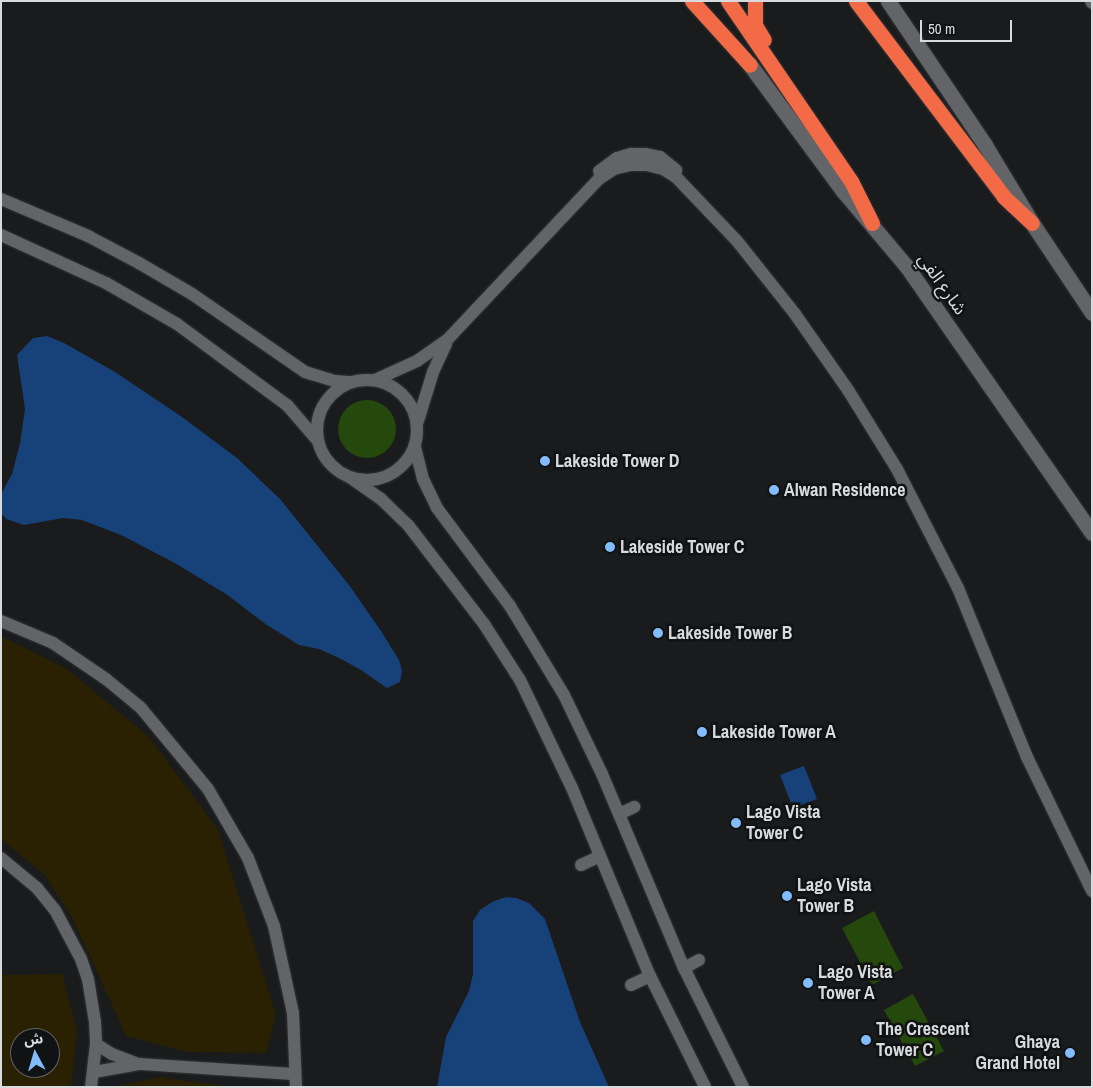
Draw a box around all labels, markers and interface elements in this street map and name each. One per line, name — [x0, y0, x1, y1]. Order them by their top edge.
scale bar — [923, 10, 1016, 42]
text: 50 m — [928, 18, 955, 39]
street label: شارع الفي — [913, 249, 971, 319]
place label: Lakeside Tower D — [555, 450, 679, 472]
marker: Lakeside Tower D — [539, 455, 551, 467]
place label: Alwan Residence — [784, 479, 905, 501]
marker: Alwan Residence — [768, 484, 780, 496]
place label: Lakeside Tower C — [620, 536, 744, 558]
marker: Lakeside Tower C — [604, 541, 616, 553]
place label: Lakeside Tower B — [668, 622, 792, 644]
marker: Lakeside Tower B — [652, 627, 664, 639]
place label: Lakeside Tower A — [712, 721, 836, 743]
marker: Lakeside Tower A — [696, 726, 708, 738]
place label: Lago Vista Tower C — [746, 802, 820, 844]
marker: Lago Vista Tower C — [730, 817, 742, 829]
place label: Lago Vista Tower B — [797, 875, 871, 918]
marker: Lago Vista Tower B — [781, 890, 793, 902]
place label: Lago Vista Tower A — [818, 962, 892, 1004]
marker: Lago Vista Tower A — [802, 977, 814, 989]
place label: The Crescent Tower C — [876, 1019, 970, 1062]
north arrow — [10, 1028, 60, 1078]
text: ش — [23, 1029, 44, 1049]
place label: Ghaya Grand Hotel — [976, 1032, 1060, 1074]
marker: The Crescent Tower C — [860, 1034, 872, 1046]
marker: Ghaya Grand Hotel — [1064, 1047, 1076, 1059]

